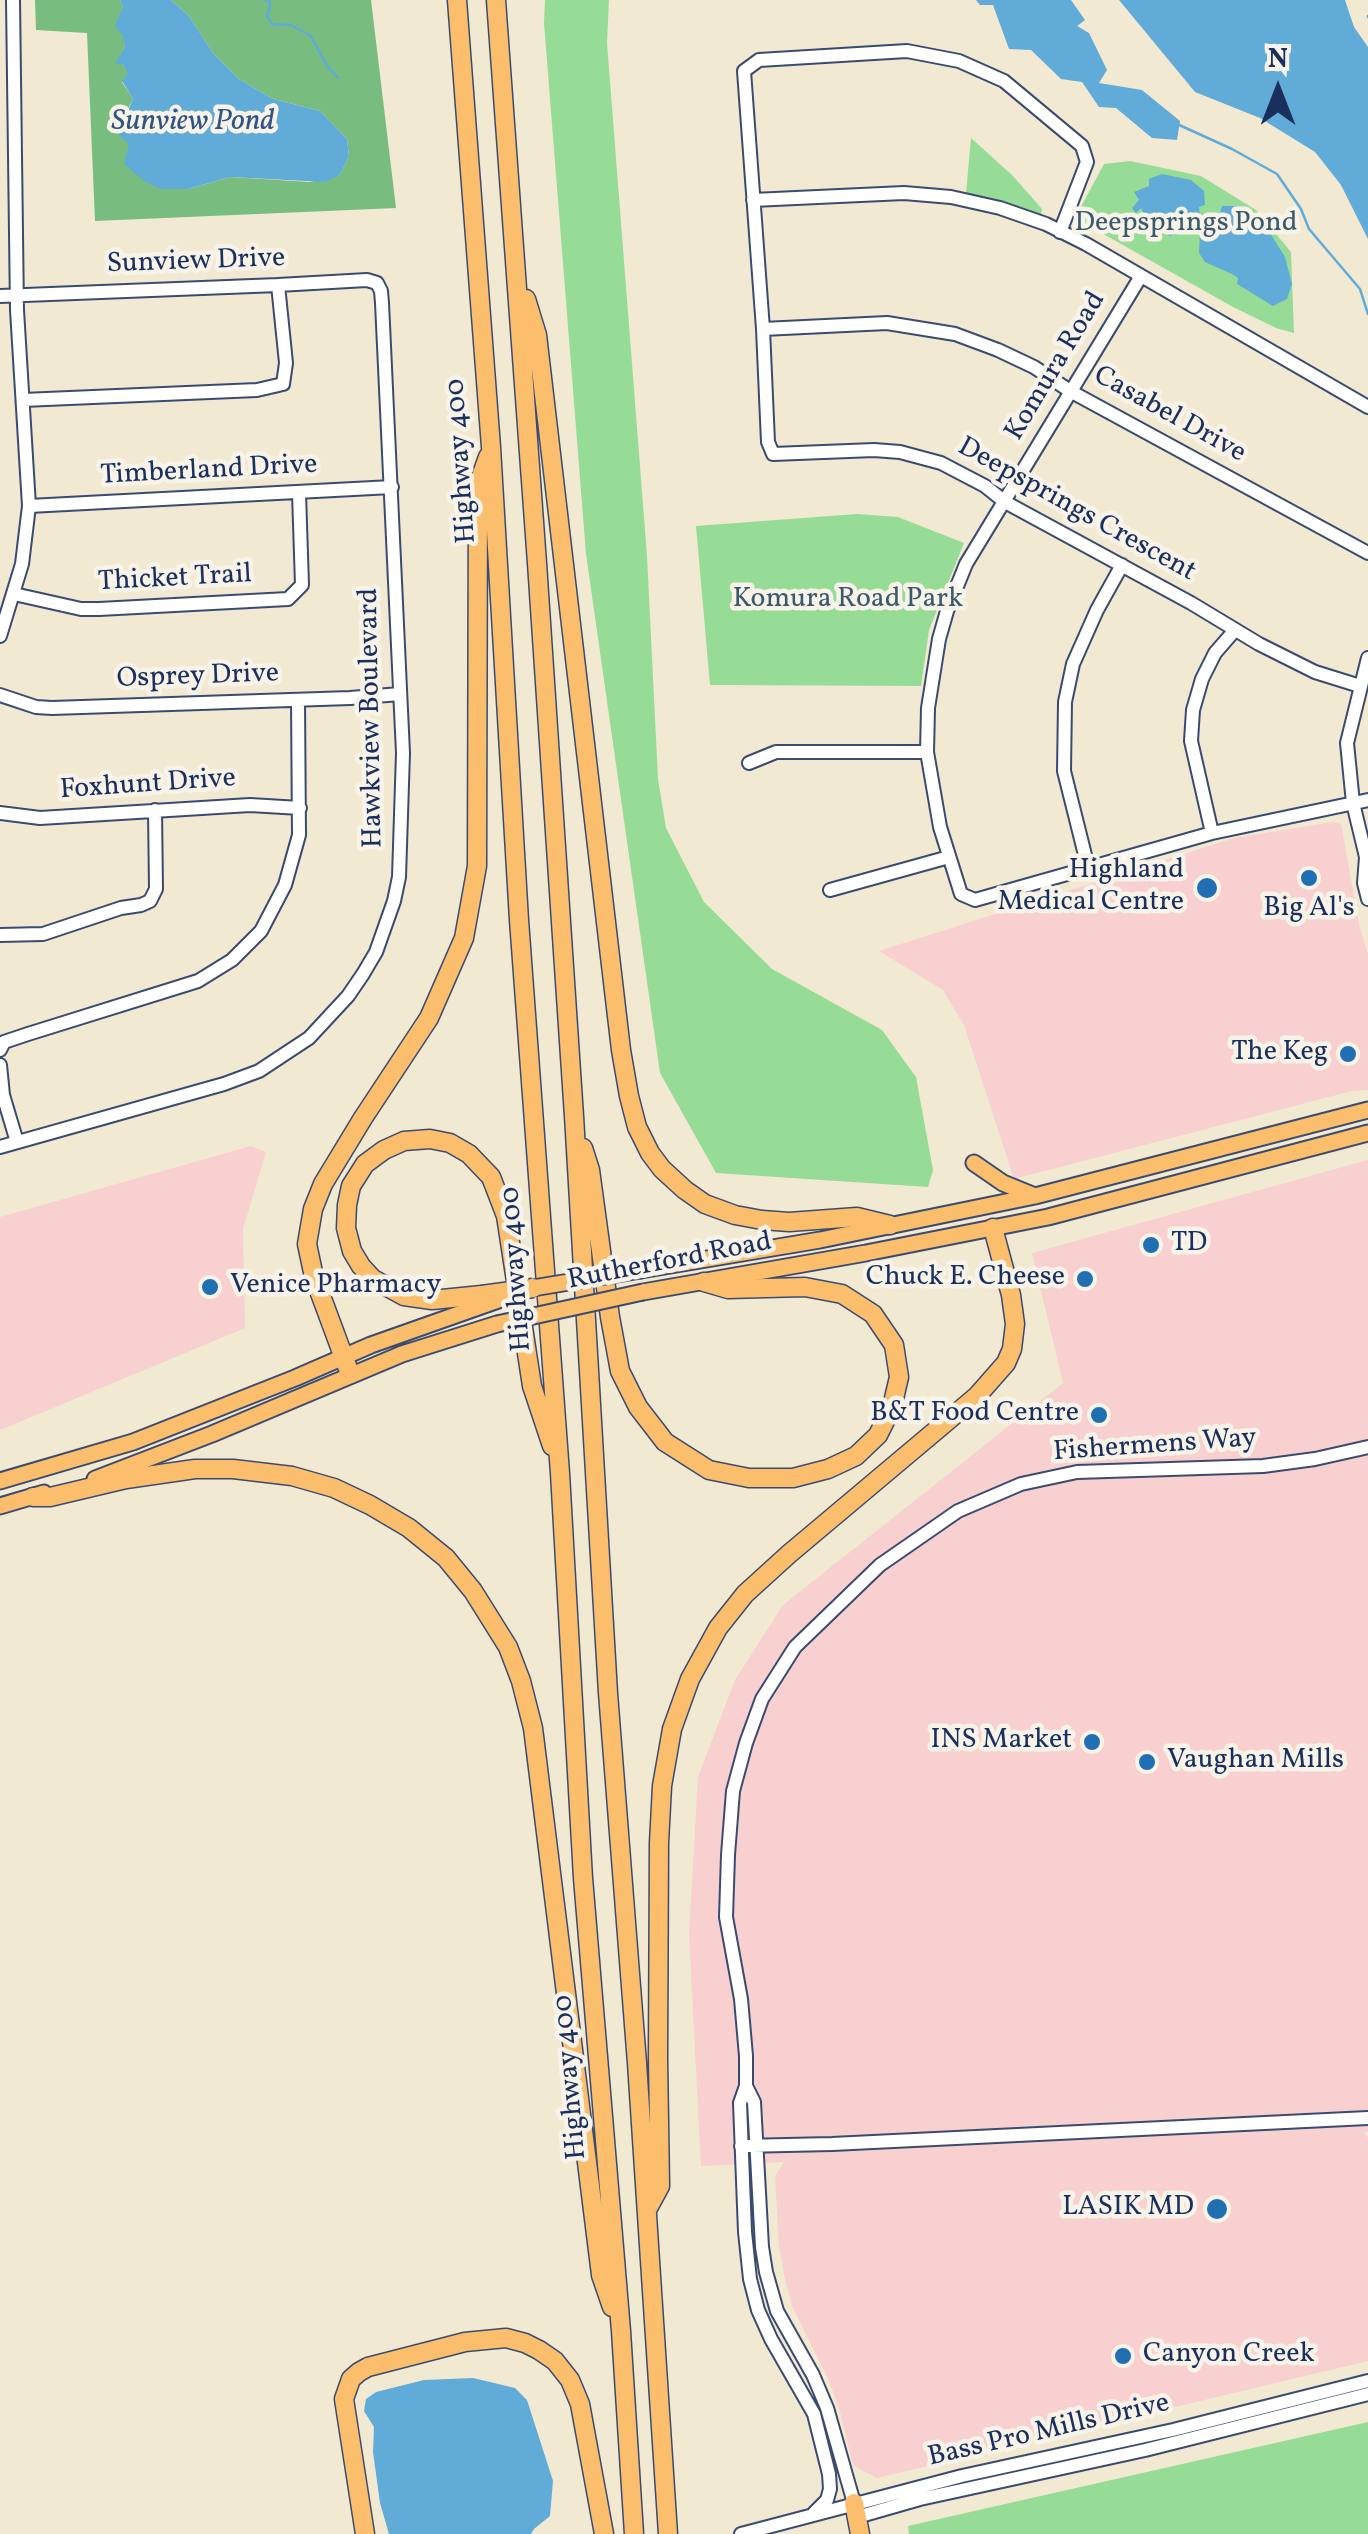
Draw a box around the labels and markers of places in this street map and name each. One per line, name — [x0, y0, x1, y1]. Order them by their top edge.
place label: Highland Medical Centre — [997, 855, 1184, 921]
marker: Big Al's — [1298, 867, 1320, 889]
marker: Highland Medical Centre — [1194, 875, 1220, 901]
place label: Big Al's — [1263, 893, 1355, 927]
place label: The Keg — [1231, 1037, 1328, 1071]
marker: The Keg — [1337, 1043, 1359, 1065]
place label: TD — [1171, 1228, 1207, 1262]
marker: TD — [1140, 1234, 1162, 1256]
place label: Chuck E. Cheese — [866, 1262, 1065, 1296]
marker: Chuck E. Cheese — [1074, 1268, 1096, 1290]
place label: Venice Pharmacy — [230, 1270, 441, 1304]
marker: Venice Pharmacy — [199, 1276, 221, 1298]
place label: B&T Food Centre — [870, 1398, 1079, 1432]
marker: B&T Food Centre — [1088, 1404, 1110, 1426]
place label: INS Market — [931, 1725, 1072, 1759]
marker: INS Market — [1081, 1731, 1103, 1753]
place label: Vaughan Mills — [1167, 1745, 1344, 1779]
marker: Vaughan Mills — [1136, 1751, 1158, 1773]
place label: LASIK MD — [1062, 2192, 1194, 2226]
marker: LASIK MD — [1204, 2196, 1230, 2222]
place label: Canyon Creek — [1143, 2339, 1315, 2373]
marker: Canyon Creek — [1112, 2345, 1134, 2367]

